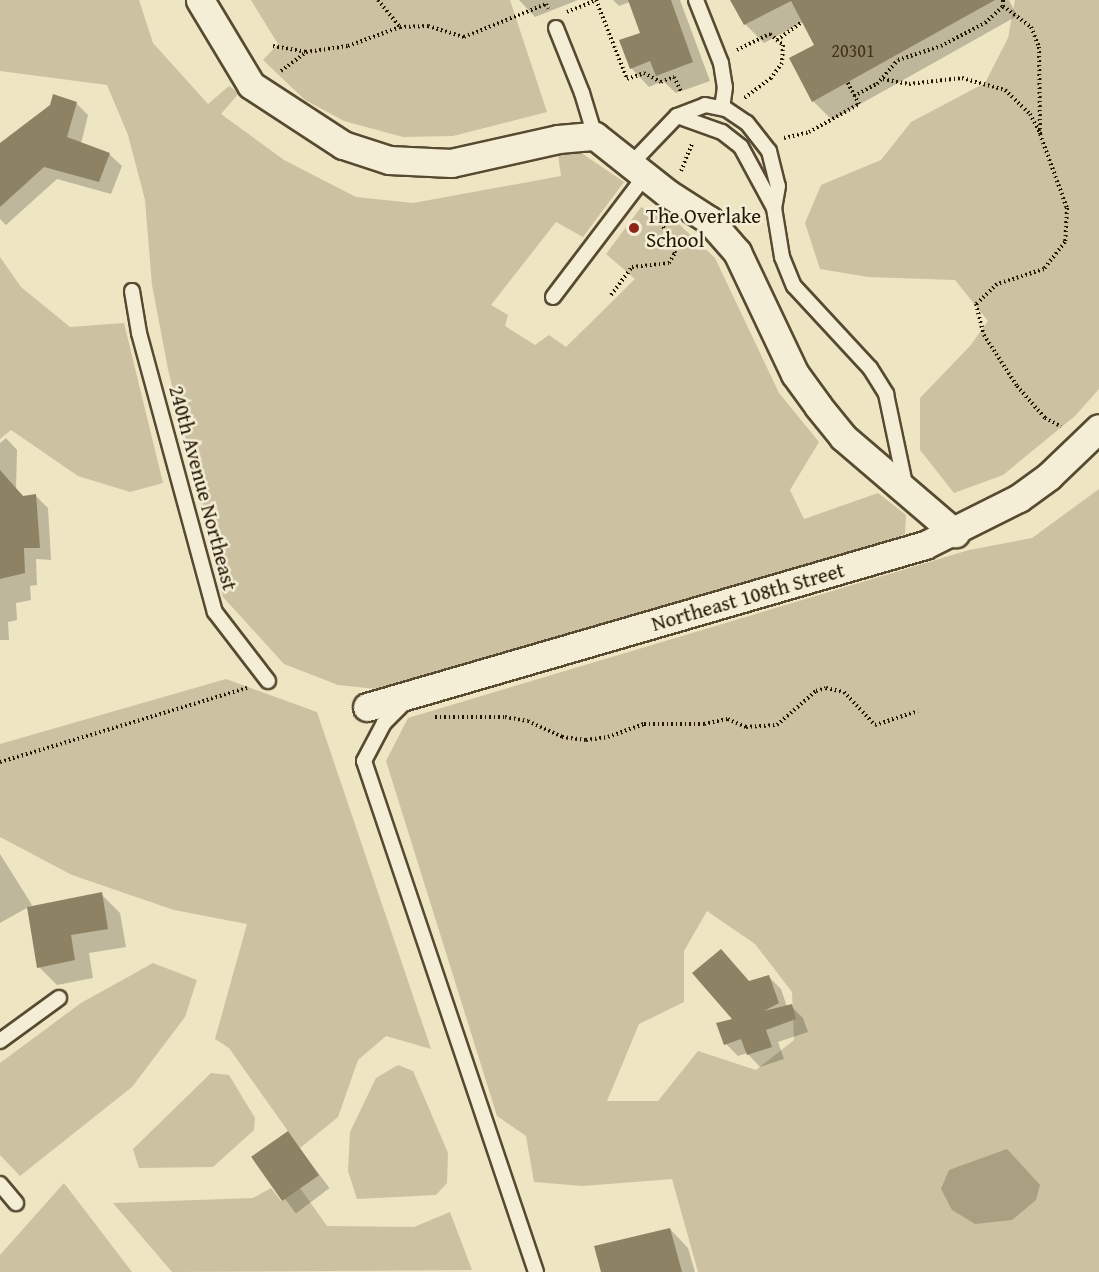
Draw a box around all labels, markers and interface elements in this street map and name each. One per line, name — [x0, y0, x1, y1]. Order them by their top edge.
house number: 20301 — [831, 40, 875, 62]
place label: The Overlake School — [646, 203, 761, 253]
marker: The Overlake School — [627, 221, 641, 235]
street label: 240th Avenue Northeast — [164, 383, 242, 593]
street label: Northeast 108th Street — [649, 557, 847, 637]

